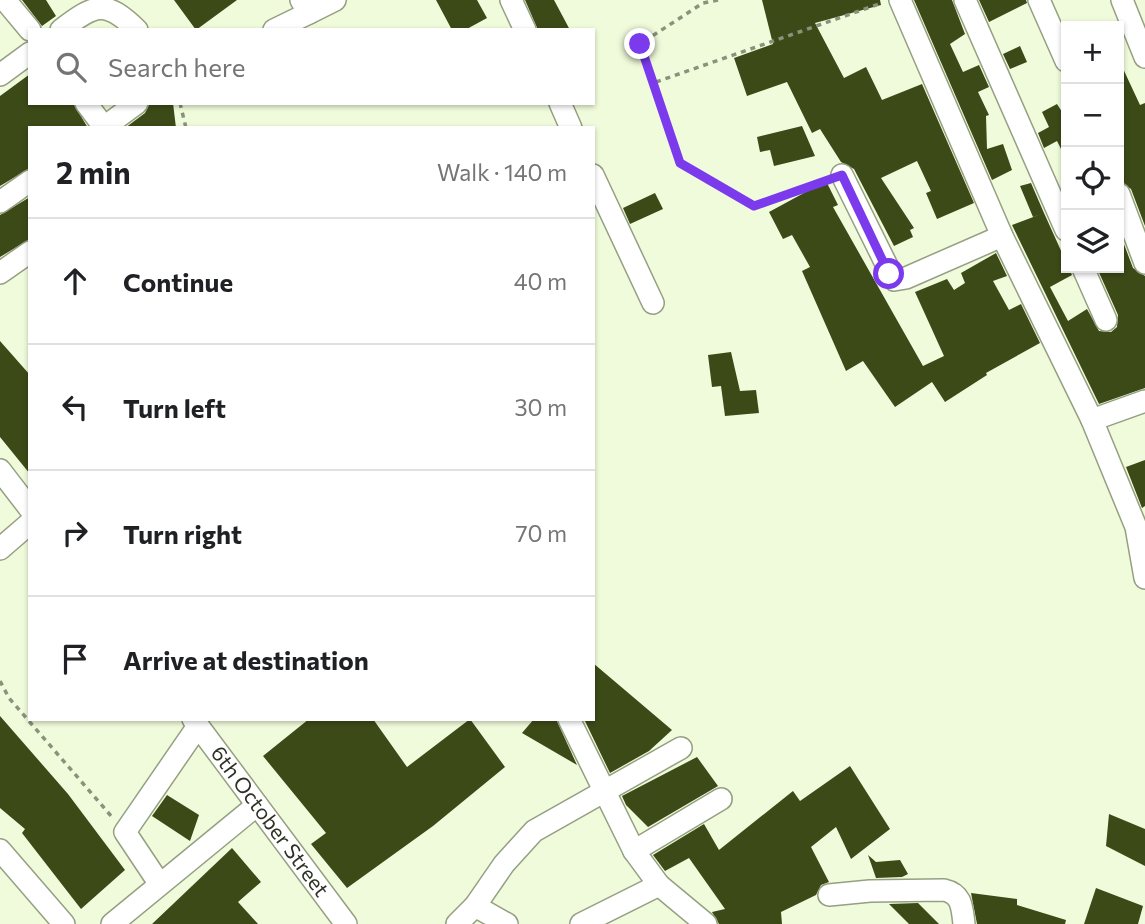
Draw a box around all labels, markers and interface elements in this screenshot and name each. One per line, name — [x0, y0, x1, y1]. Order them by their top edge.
map controls — [1061, 21, 1124, 273]
button: + — [1061, 21, 1124, 84]
search box — [28, 28, 595, 105]
route end — [624, 28, 655, 59]
icon: search — [52, 48, 90, 86]
text: Search here — [108, 51, 246, 82]
button: − — [1061, 84, 1124, 147]
button: locate — [1061, 147, 1124, 210]
text: 2 min — [56, 153, 131, 190]
text: Walk · 140 m — [437, 158, 567, 186]
button: layers — [1061, 210, 1124, 273]
route start — [873, 258, 904, 289]
icon: ahead — [56, 262, 94, 300]
text: Continue — [123, 266, 233, 297]
text: 40 m — [514, 267, 567, 295]
icon: left — [56, 388, 94, 426]
text: Turn left — [123, 392, 226, 423]
text: 30 m — [514, 393, 567, 421]
icon: right — [56, 514, 94, 552]
text: Turn right — [123, 518, 242, 549]
text: 70 m — [515, 519, 567, 547]
icon: arrive — [56, 640, 94, 678]
text: Arrive at destination — [123, 644, 369, 675]
street label: 6th October Street — [207, 741, 335, 901]

